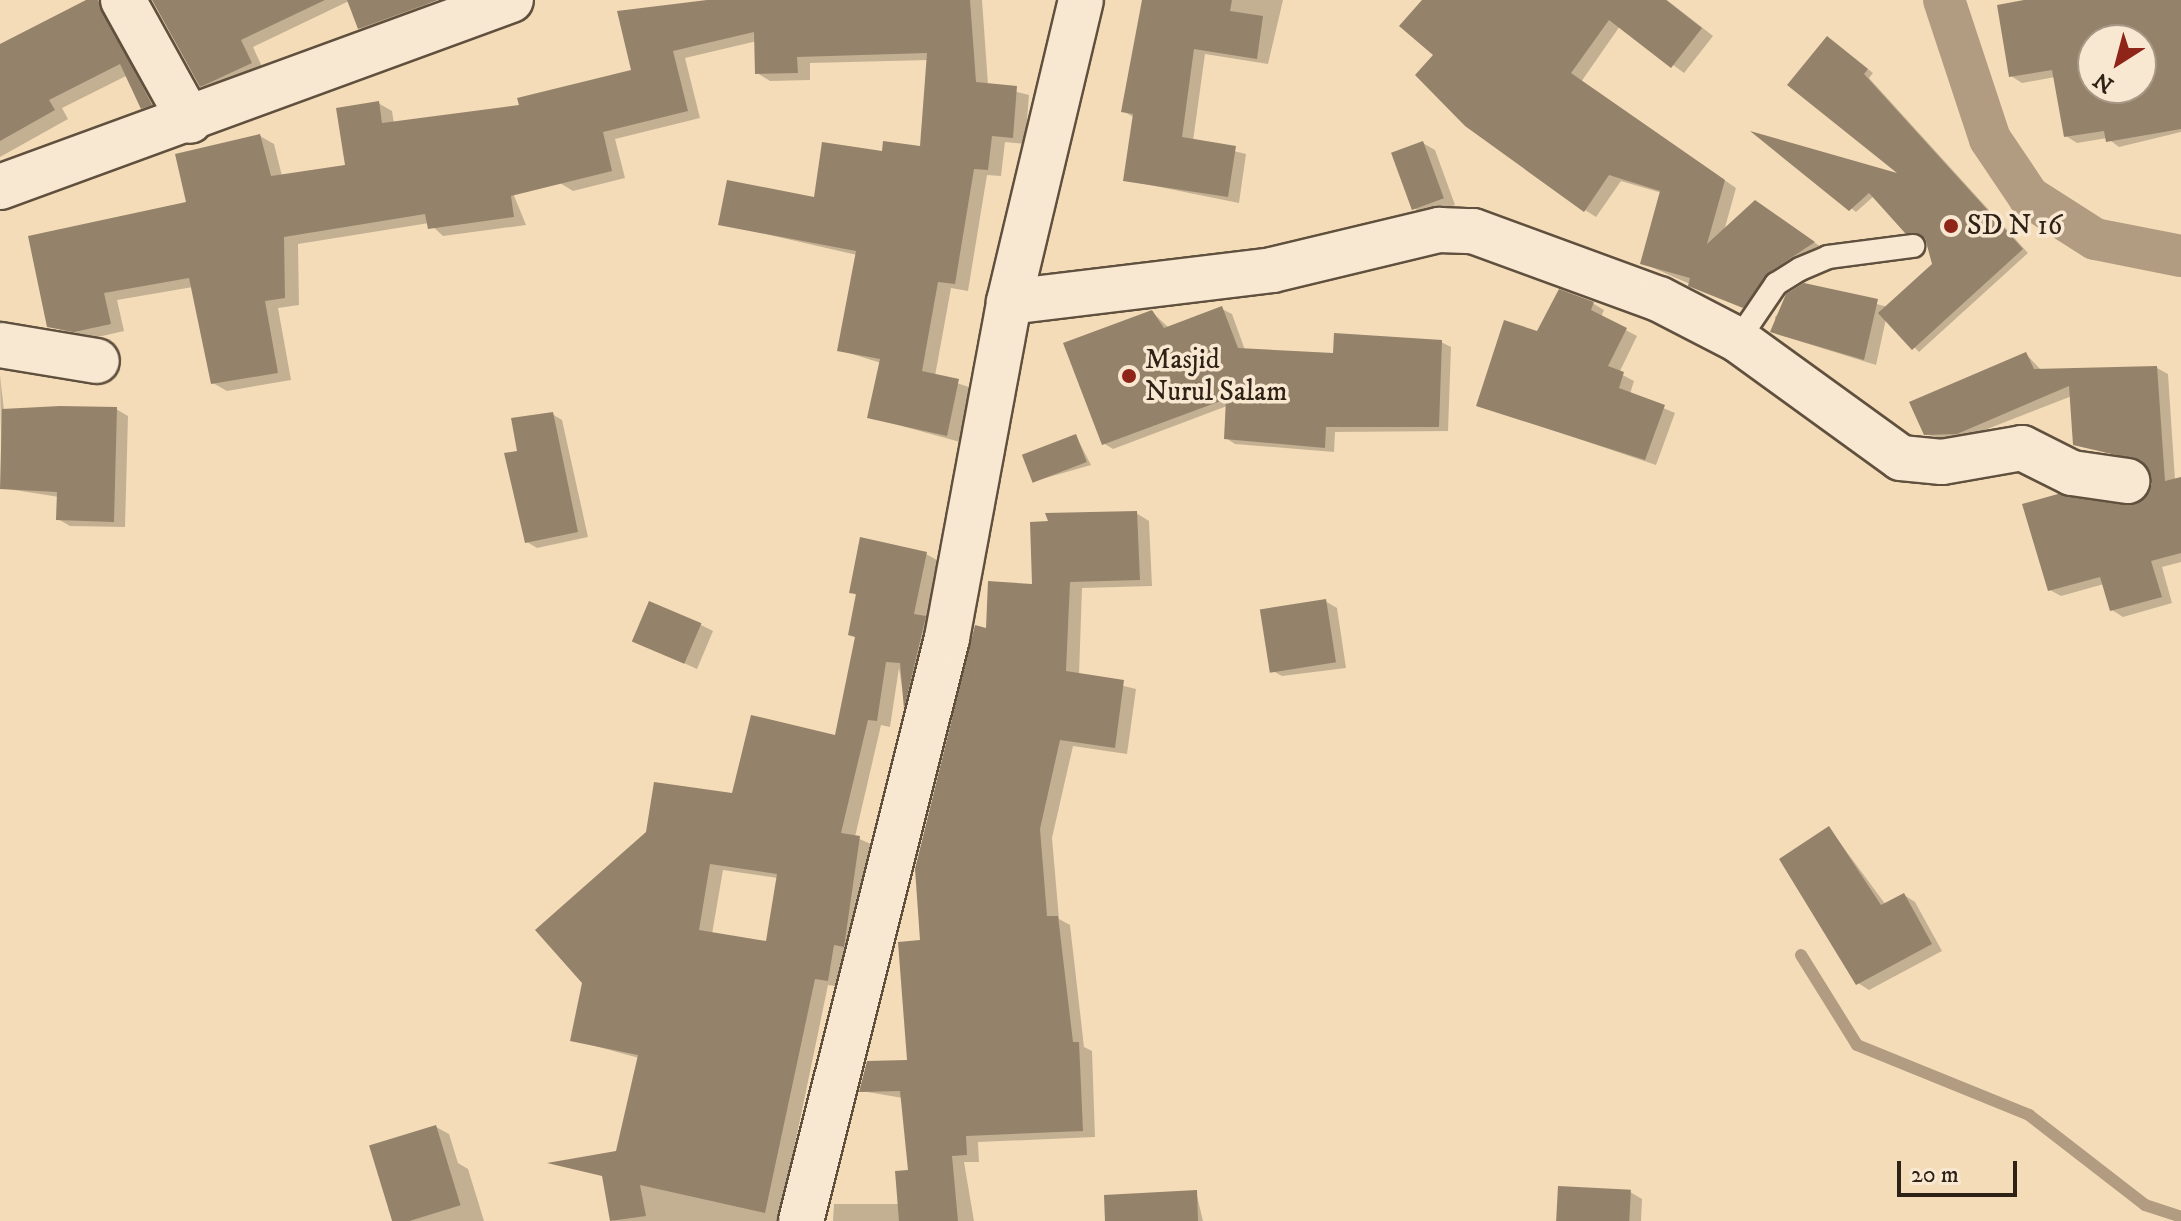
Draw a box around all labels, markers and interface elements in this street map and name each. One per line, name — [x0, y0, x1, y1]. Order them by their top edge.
north arrow — [2077, 24, 2157, 104]
text: N — [2089, 66, 2119, 98]
place label: SD N 16 — [1967, 209, 2062, 243]
marker: SD N 16 — [1942, 217, 1960, 235]
place label: Masjid Nurul Salam — [1145, 343, 1287, 409]
marker: Masjid Nurul Salam — [1120, 367, 1138, 385]
scale bar — [1901, 1145, 2021, 1195]
text: 20 m — [1911, 1160, 1959, 1190]

